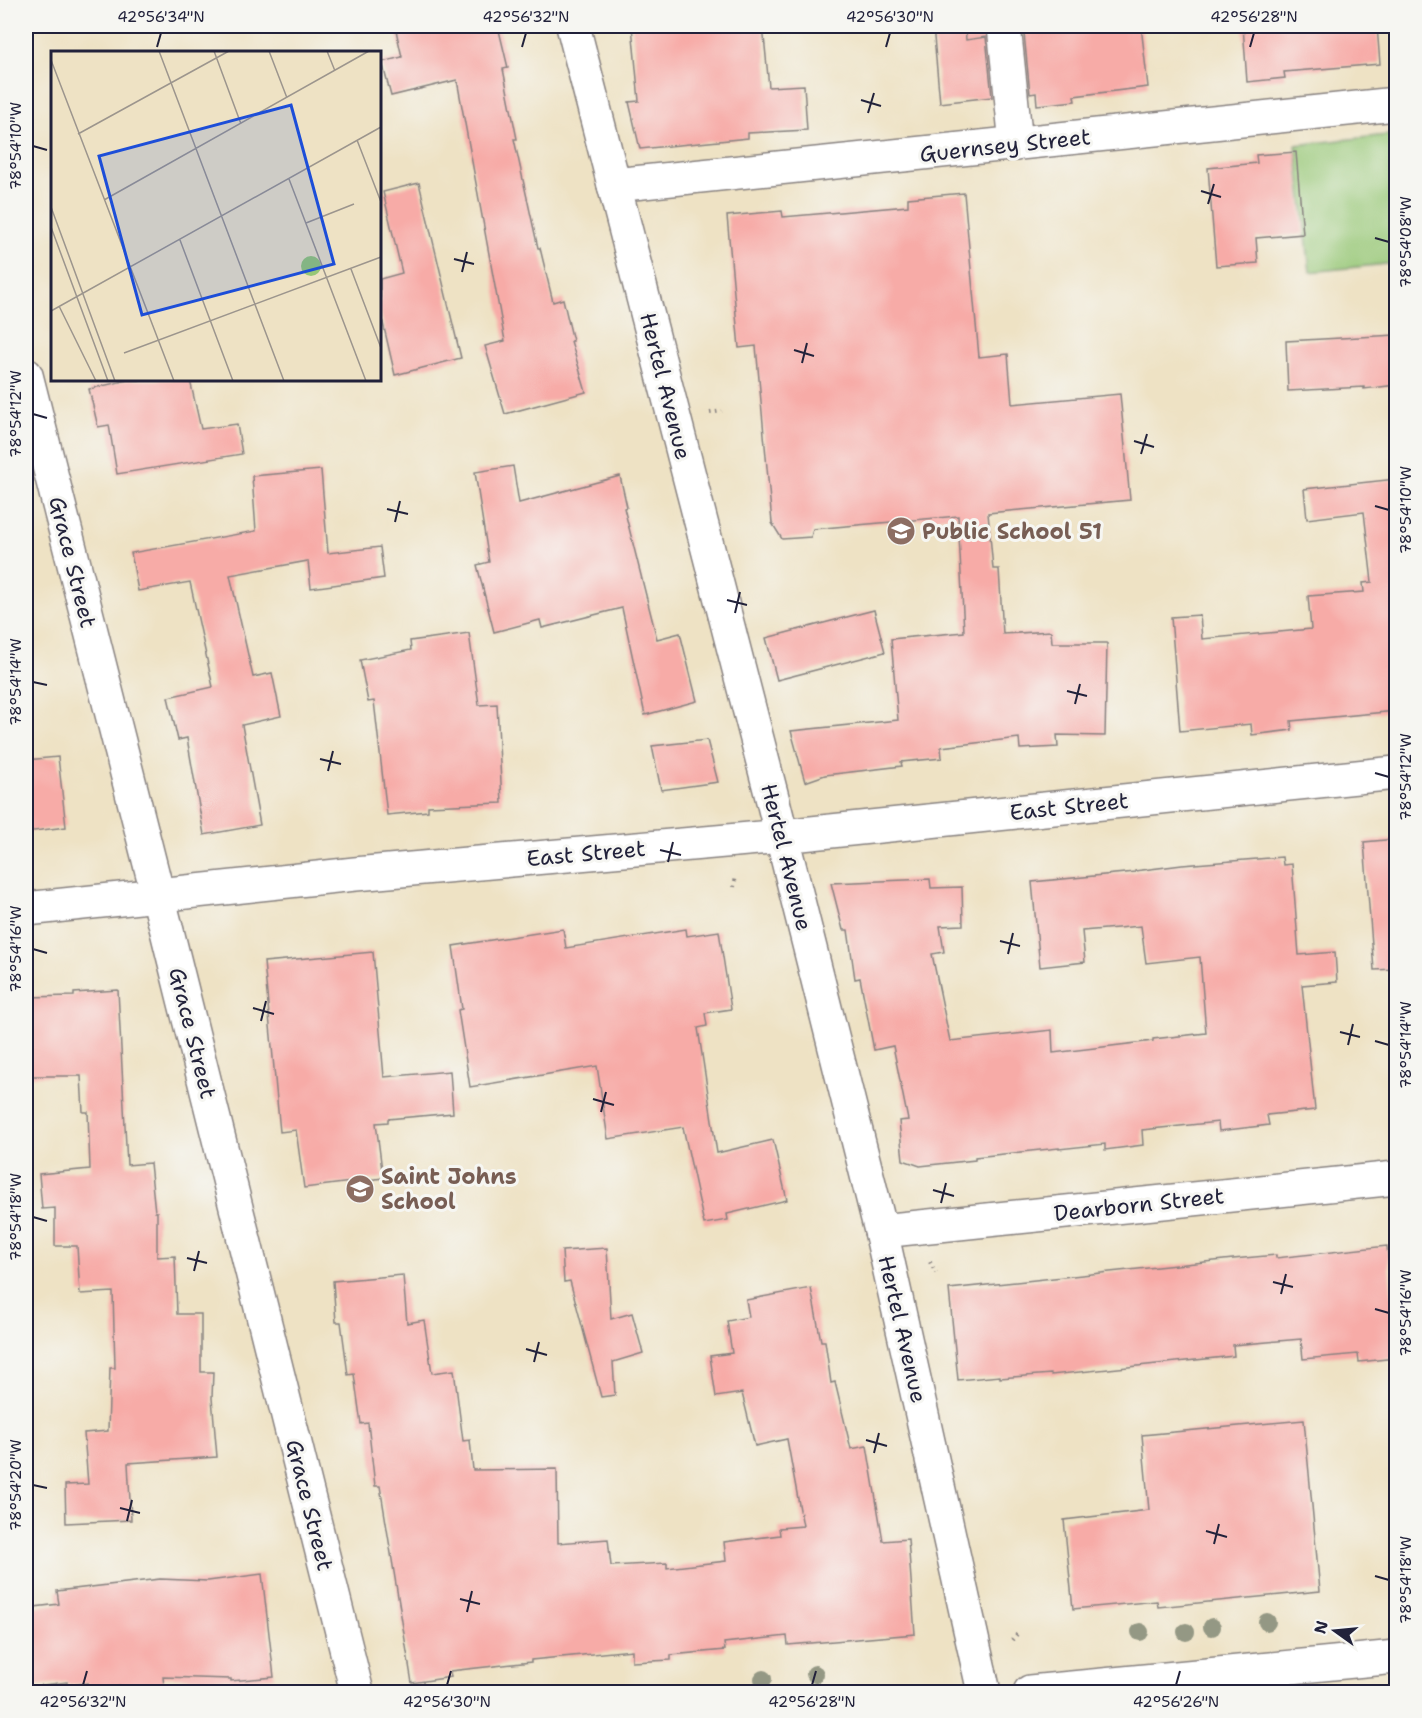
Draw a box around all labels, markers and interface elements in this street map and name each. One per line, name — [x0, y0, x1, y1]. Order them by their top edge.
text: 42°56'34"N — [117, 7, 205, 27]
text: 42°56'32"N — [483, 7, 569, 27]
text: 42°56'30"N — [846, 7, 934, 27]
text: 42°56'28"N — [1210, 7, 1298, 27]
inset map — [51, 51, 381, 381]
text: 78°54'10"W — [6, 102, 26, 190]
street label: Guernsey Street — [918, 122, 1092, 169]
text: 78°54'08"W — [1396, 196, 1416, 288]
street label: Hertel Avenue — [633, 310, 698, 463]
text: 78°54'12"W — [6, 370, 26, 458]
text: 78°54'10"W — [1396, 466, 1416, 554]
street label: Grace Street — [42, 493, 103, 631]
school or university icon: Public School 51 — [885, 515, 917, 547]
place label: Public School 51 — [922, 517, 1102, 546]
text: 78°54'14"W — [6, 638, 26, 726]
text: 78°54'12"W — [1396, 733, 1416, 821]
street label: Hertel Avenue — [754, 781, 819, 934]
street label: East Street — [1008, 786, 1130, 827]
street label: East Street — [525, 834, 647, 873]
text: 78°54'16"W — [6, 905, 26, 993]
street label: Grace Street — [162, 964, 223, 1102]
text: 78°54'14"W — [1396, 1001, 1416, 1089]
place label: Saint Johns School — [381, 1162, 517, 1216]
text: 78°54'18"W — [6, 1173, 26, 1261]
school or university icon: Saint Johns School — [344, 1173, 376, 1205]
street label: Dearborn Street — [1053, 1181, 1226, 1228]
street label: Hertel Avenue — [871, 1253, 934, 1406]
text: 78°54'16"W — [1396, 1269, 1416, 1357]
street label: Grace Street — [279, 1436, 340, 1574]
text: 78°54'20"W — [6, 1439, 26, 1531]
text: 78°54'18"W — [1396, 1536, 1416, 1624]
north arrow — [1305, 1601, 1365, 1661]
text: N — [1309, 1618, 1333, 1636]
text: 42°56'32"N — [40, 1692, 126, 1712]
text: 42°56'30"N — [403, 1692, 491, 1712]
text: 42°56'28"N — [768, 1692, 856, 1712]
text: 42°56'26"N — [1133, 1692, 1219, 1712]

